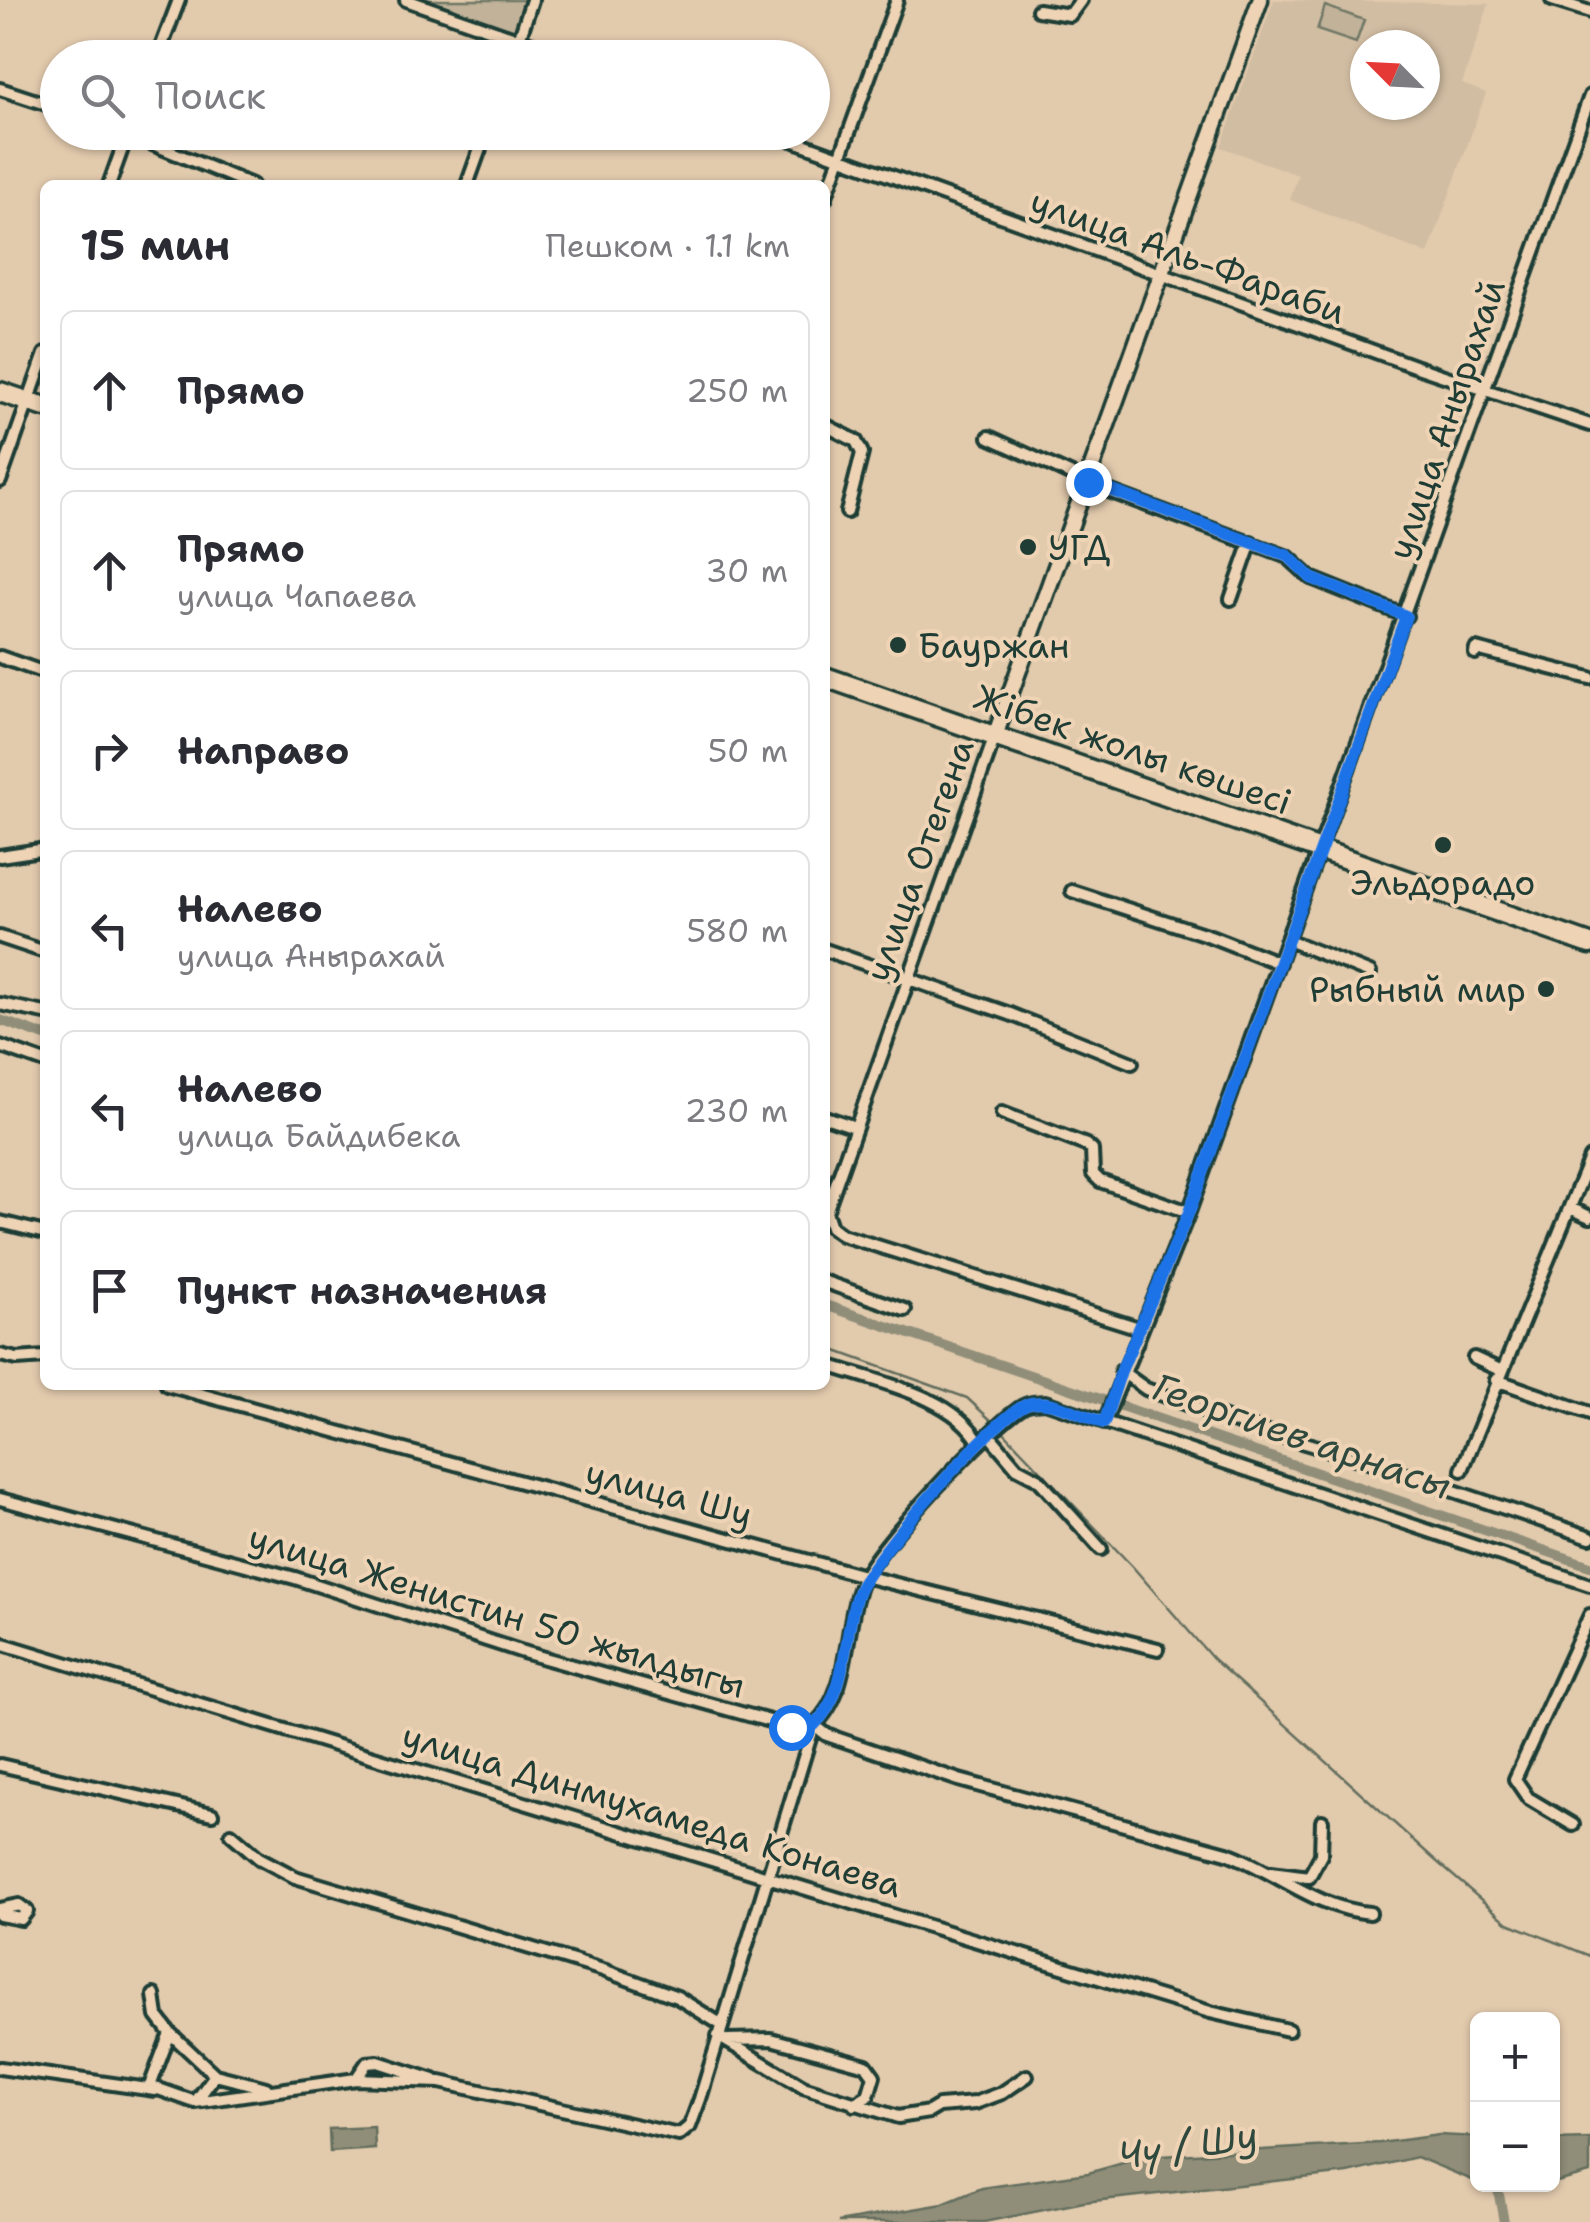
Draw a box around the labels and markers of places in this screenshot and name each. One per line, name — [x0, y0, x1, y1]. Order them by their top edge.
place label: УГД — [1048, 524, 1110, 571]
marker: УГД — [1017, 536, 1039, 558]
place label: Бауржан — [918, 622, 1070, 669]
marker: Бауржан — [887, 634, 909, 656]
marker: Эльдорадо — [1432, 834, 1454, 856]
place label: Эльдорадо — [1350, 859, 1536, 906]
place label: Рыбный мир — [1309, 966, 1526, 1013]
marker: Рыбный мир — [1535, 978, 1557, 1000]

